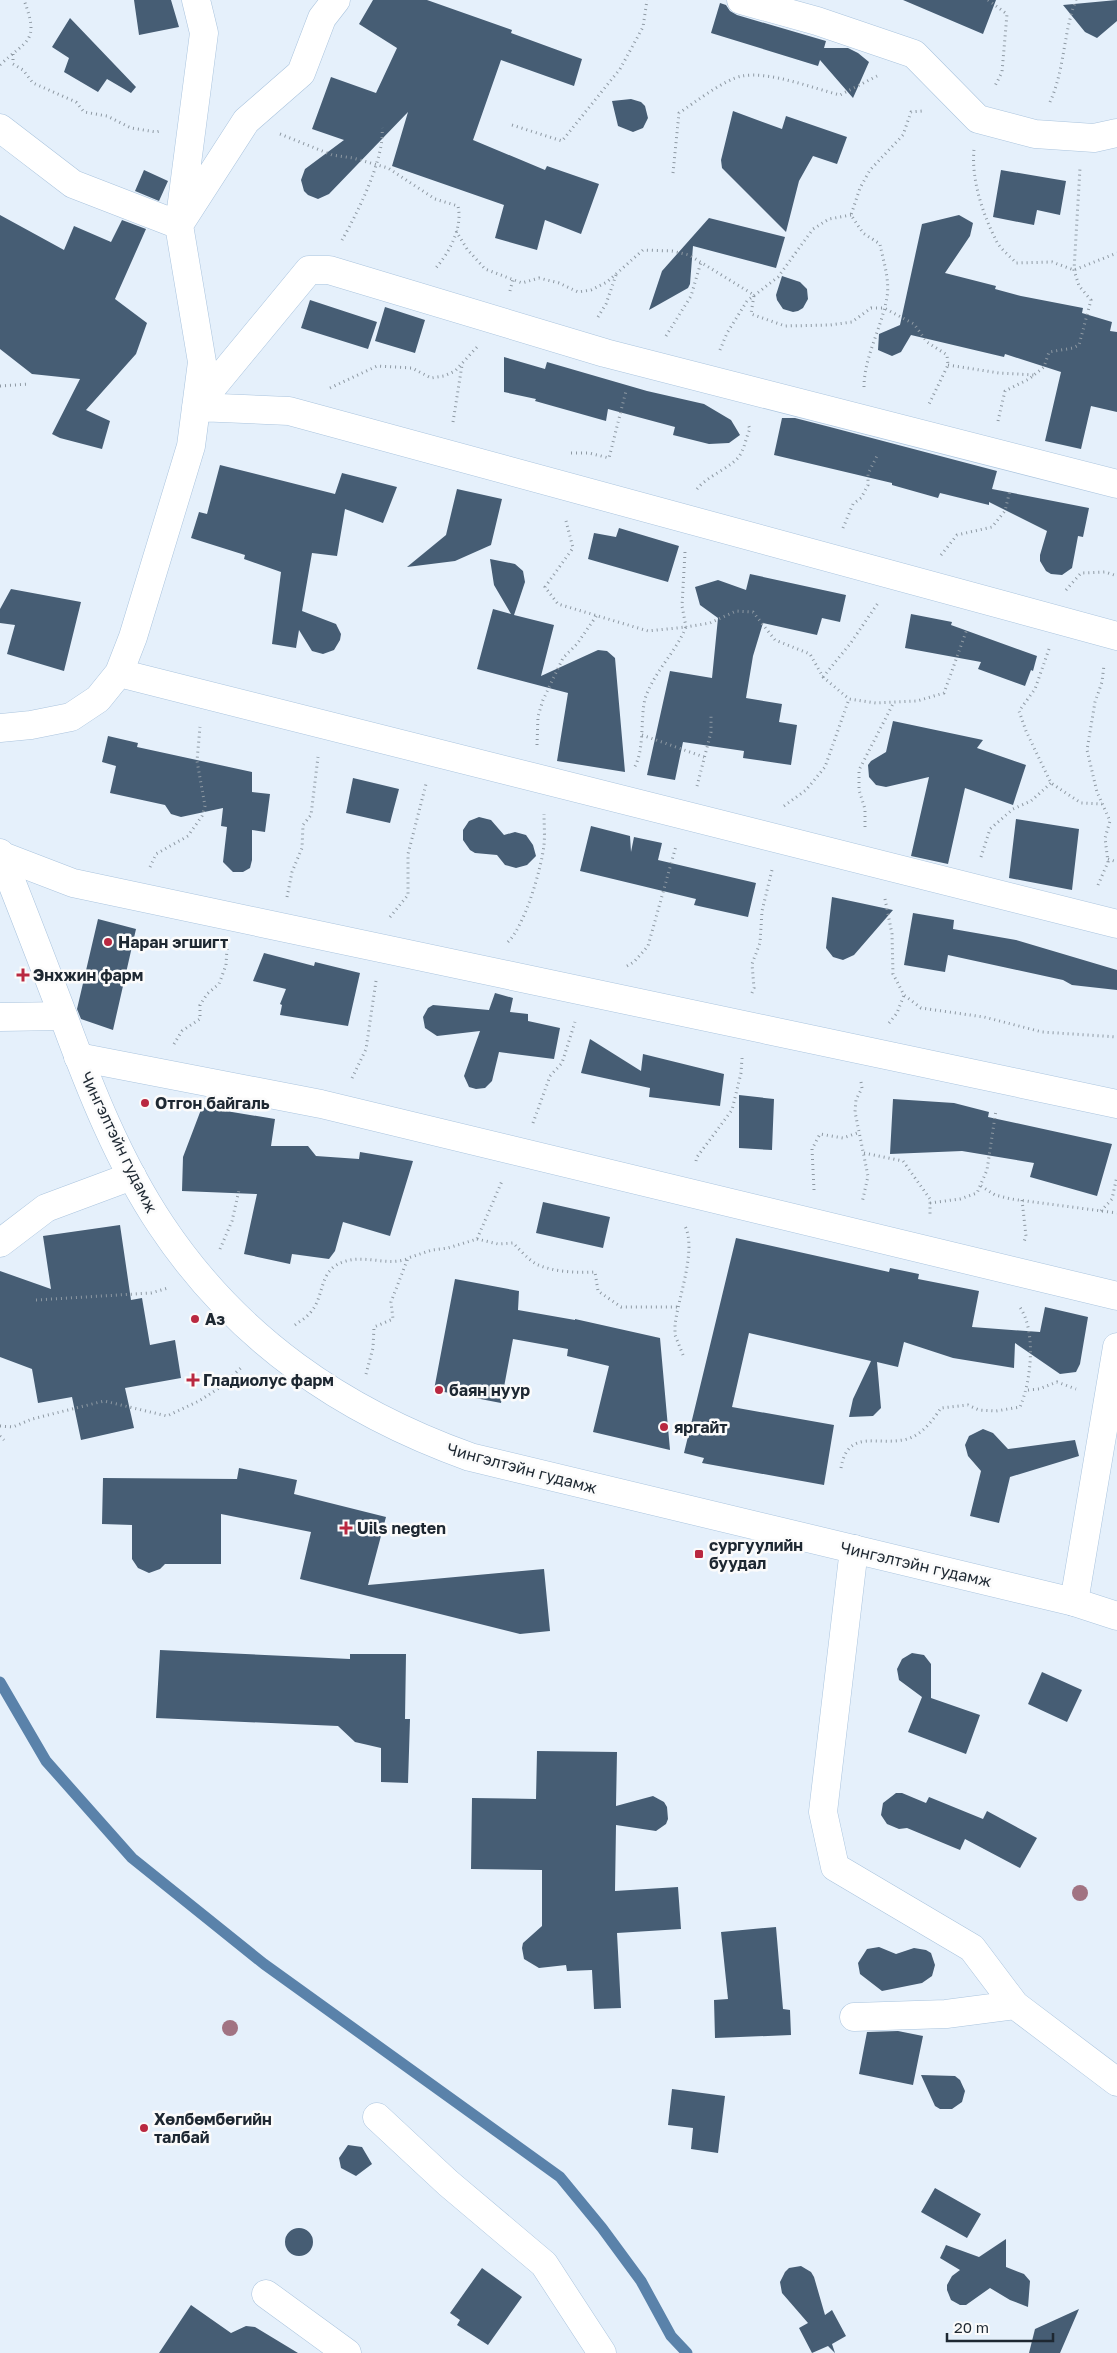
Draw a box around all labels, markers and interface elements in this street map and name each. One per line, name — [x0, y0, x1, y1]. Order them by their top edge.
place label: Наран эгшигт — [118, 932, 228, 952]
marker: Наран эгшигт — [102, 936, 114, 948]
place label: Энхжин фарм — [33, 965, 143, 985]
marker: Энхжин фарм — [17, 969, 29, 981]
street label: Чингэлтэйн гудамж — [76, 1068, 162, 1216]
place label: Отгон байгаль — [155, 1093, 270, 1113]
marker: Отгон байгаль — [139, 1097, 151, 1109]
place label: Аз — [205, 1309, 225, 1329]
marker: Аз — [189, 1313, 201, 1325]
place label: Гладиолус фарм — [203, 1370, 334, 1390]
marker: Гладиолус фарм — [187, 1374, 199, 1386]
place label: баян нуур — [449, 1380, 530, 1400]
marker: баян нуур — [433, 1384, 445, 1396]
place label: яргайт — [674, 1417, 728, 1437]
marker: яргайт — [658, 1421, 670, 1433]
street label: Чингэлтэйн гудамж — [445, 1438, 599, 1498]
place label: Uils negten — [357, 1518, 446, 1538]
marker: Uils negten — [339, 1521, 353, 1535]
place label: сургуулийн буудал — [709, 1535, 803, 1573]
street label: Чингэлтэйн гудамж — [838, 1537, 994, 1591]
marker: сургуулийн буудал — [693, 1548, 705, 1560]
place label: Хөлбөмбөгийн талбай — [154, 2109, 272, 2147]
marker: Хөлбөмбөгийн талбай — [138, 2122, 150, 2134]
scale bar — [947, 2310, 1053, 2342]
text: 20 m — [954, 2318, 989, 2336]

